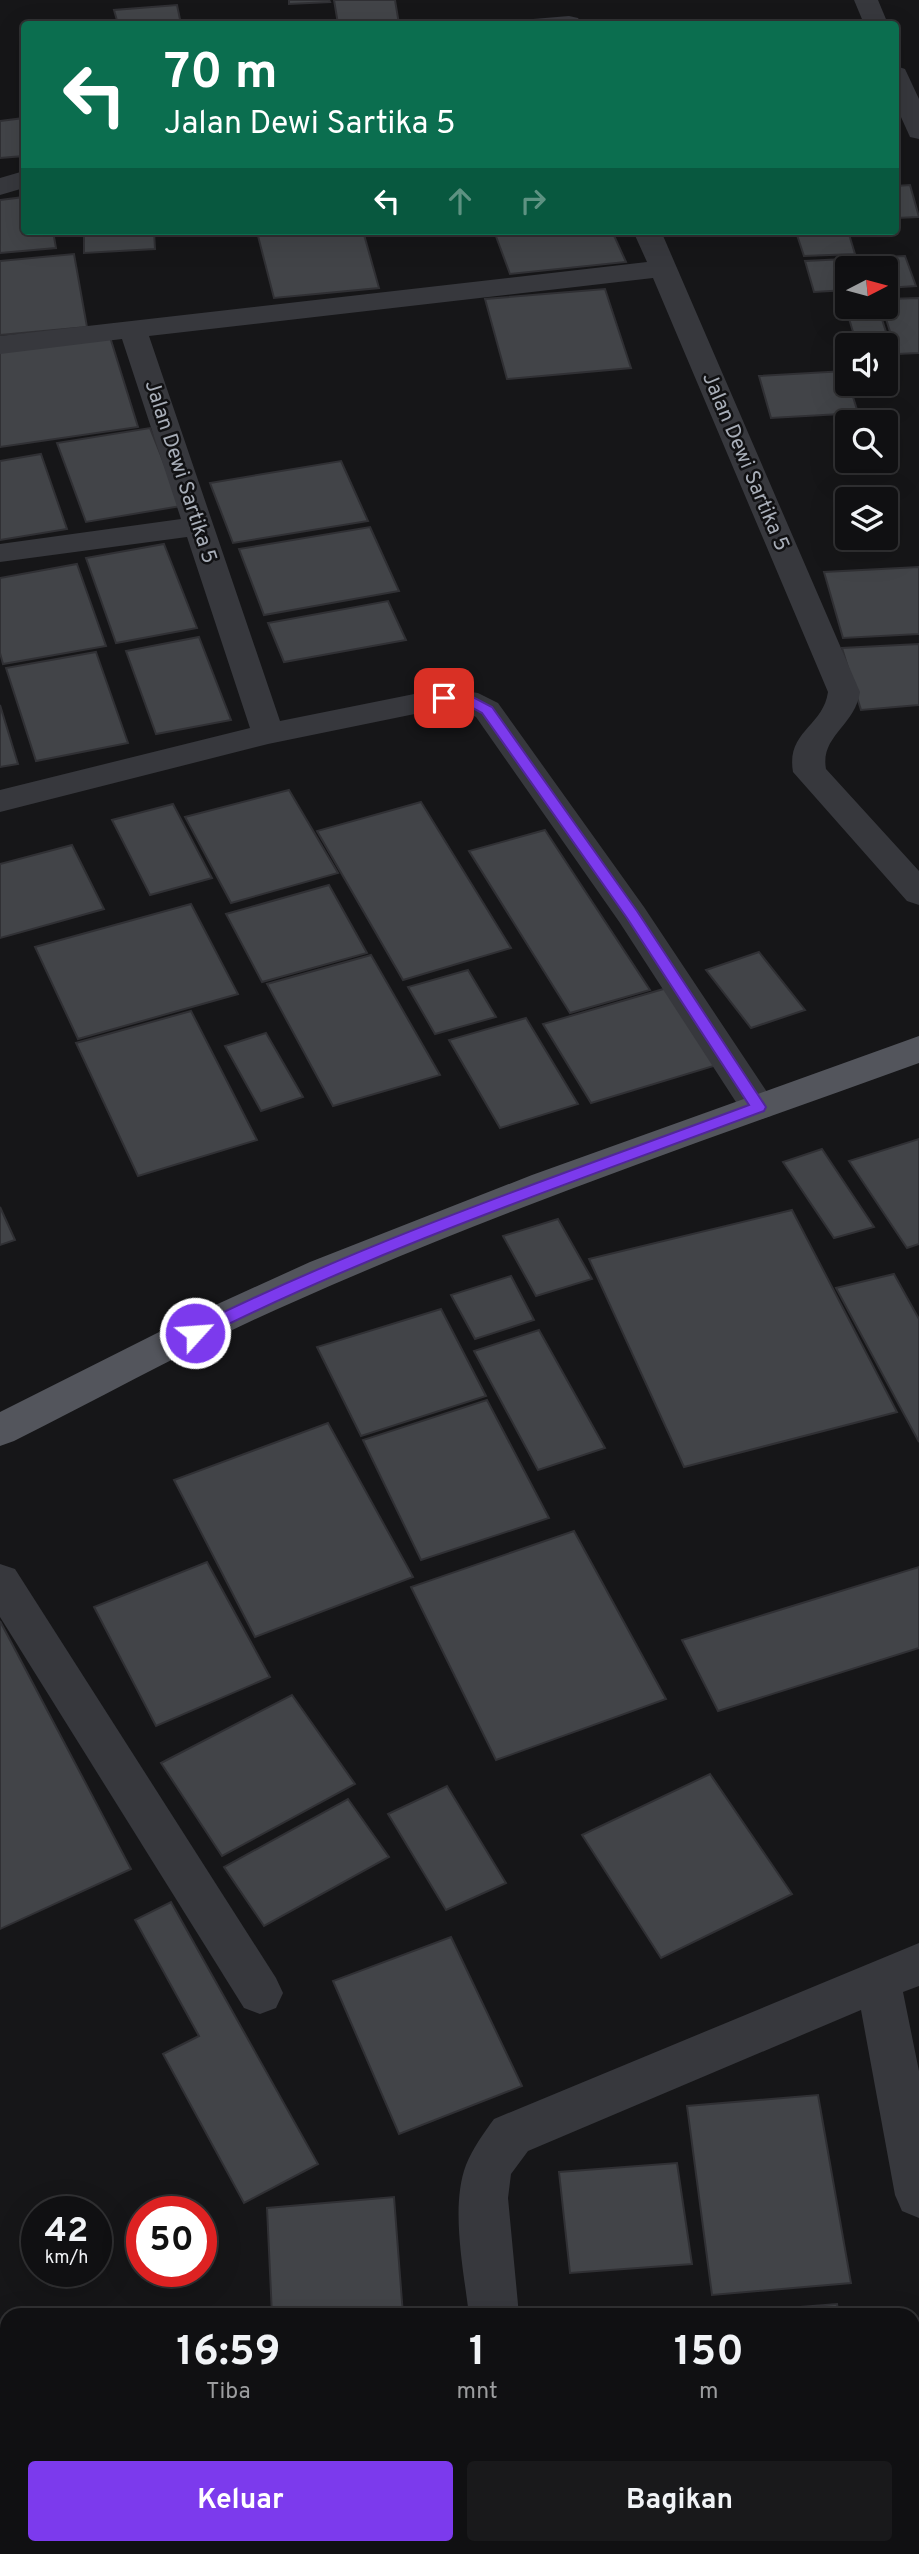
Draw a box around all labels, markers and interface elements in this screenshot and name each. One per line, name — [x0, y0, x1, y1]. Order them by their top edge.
text: 70 m — [164, 44, 278, 106]
icon: left — [49, 49, 140, 140]
text: Jalan Dewi Sartika 5 — [164, 105, 456, 145]
icon: left — [368, 182, 406, 220]
icon: ahead — [441, 182, 479, 220]
icon: right — [514, 182, 552, 220]
north arrow — [835, 256, 898, 318]
map controls — [835, 256, 898, 550]
button: sound — [835, 333, 898, 396]
street label: Jalan Dewi Sartika 5 — [695, 369, 795, 555]
street label: Jalan Dewi Sartika 5 — [138, 377, 222, 567]
button: search — [835, 410, 898, 473]
button: layers — [835, 487, 898, 550]
pin — [414, 668, 474, 728]
icon: arrive — [425, 679, 463, 717]
position arrow — [158, 1296, 232, 1370]
speed limit sign: 50 — [126, 2196, 217, 2287]
text: 42 — [45, 2210, 88, 2254]
text: km/h — [45, 2247, 88, 2270]
text: 16:59 — [176, 2327, 280, 2380]
text: 1 — [469, 2327, 486, 2380]
text: 150 — [674, 2327, 744, 2380]
text: Tiba — [206, 2378, 251, 2407]
text: mnt — [457, 2378, 498, 2407]
text: m — [699, 2378, 719, 2407]
button: Keluar — [28, 2461, 453, 2541]
button: Bagikan — [467, 2461, 892, 2541]

